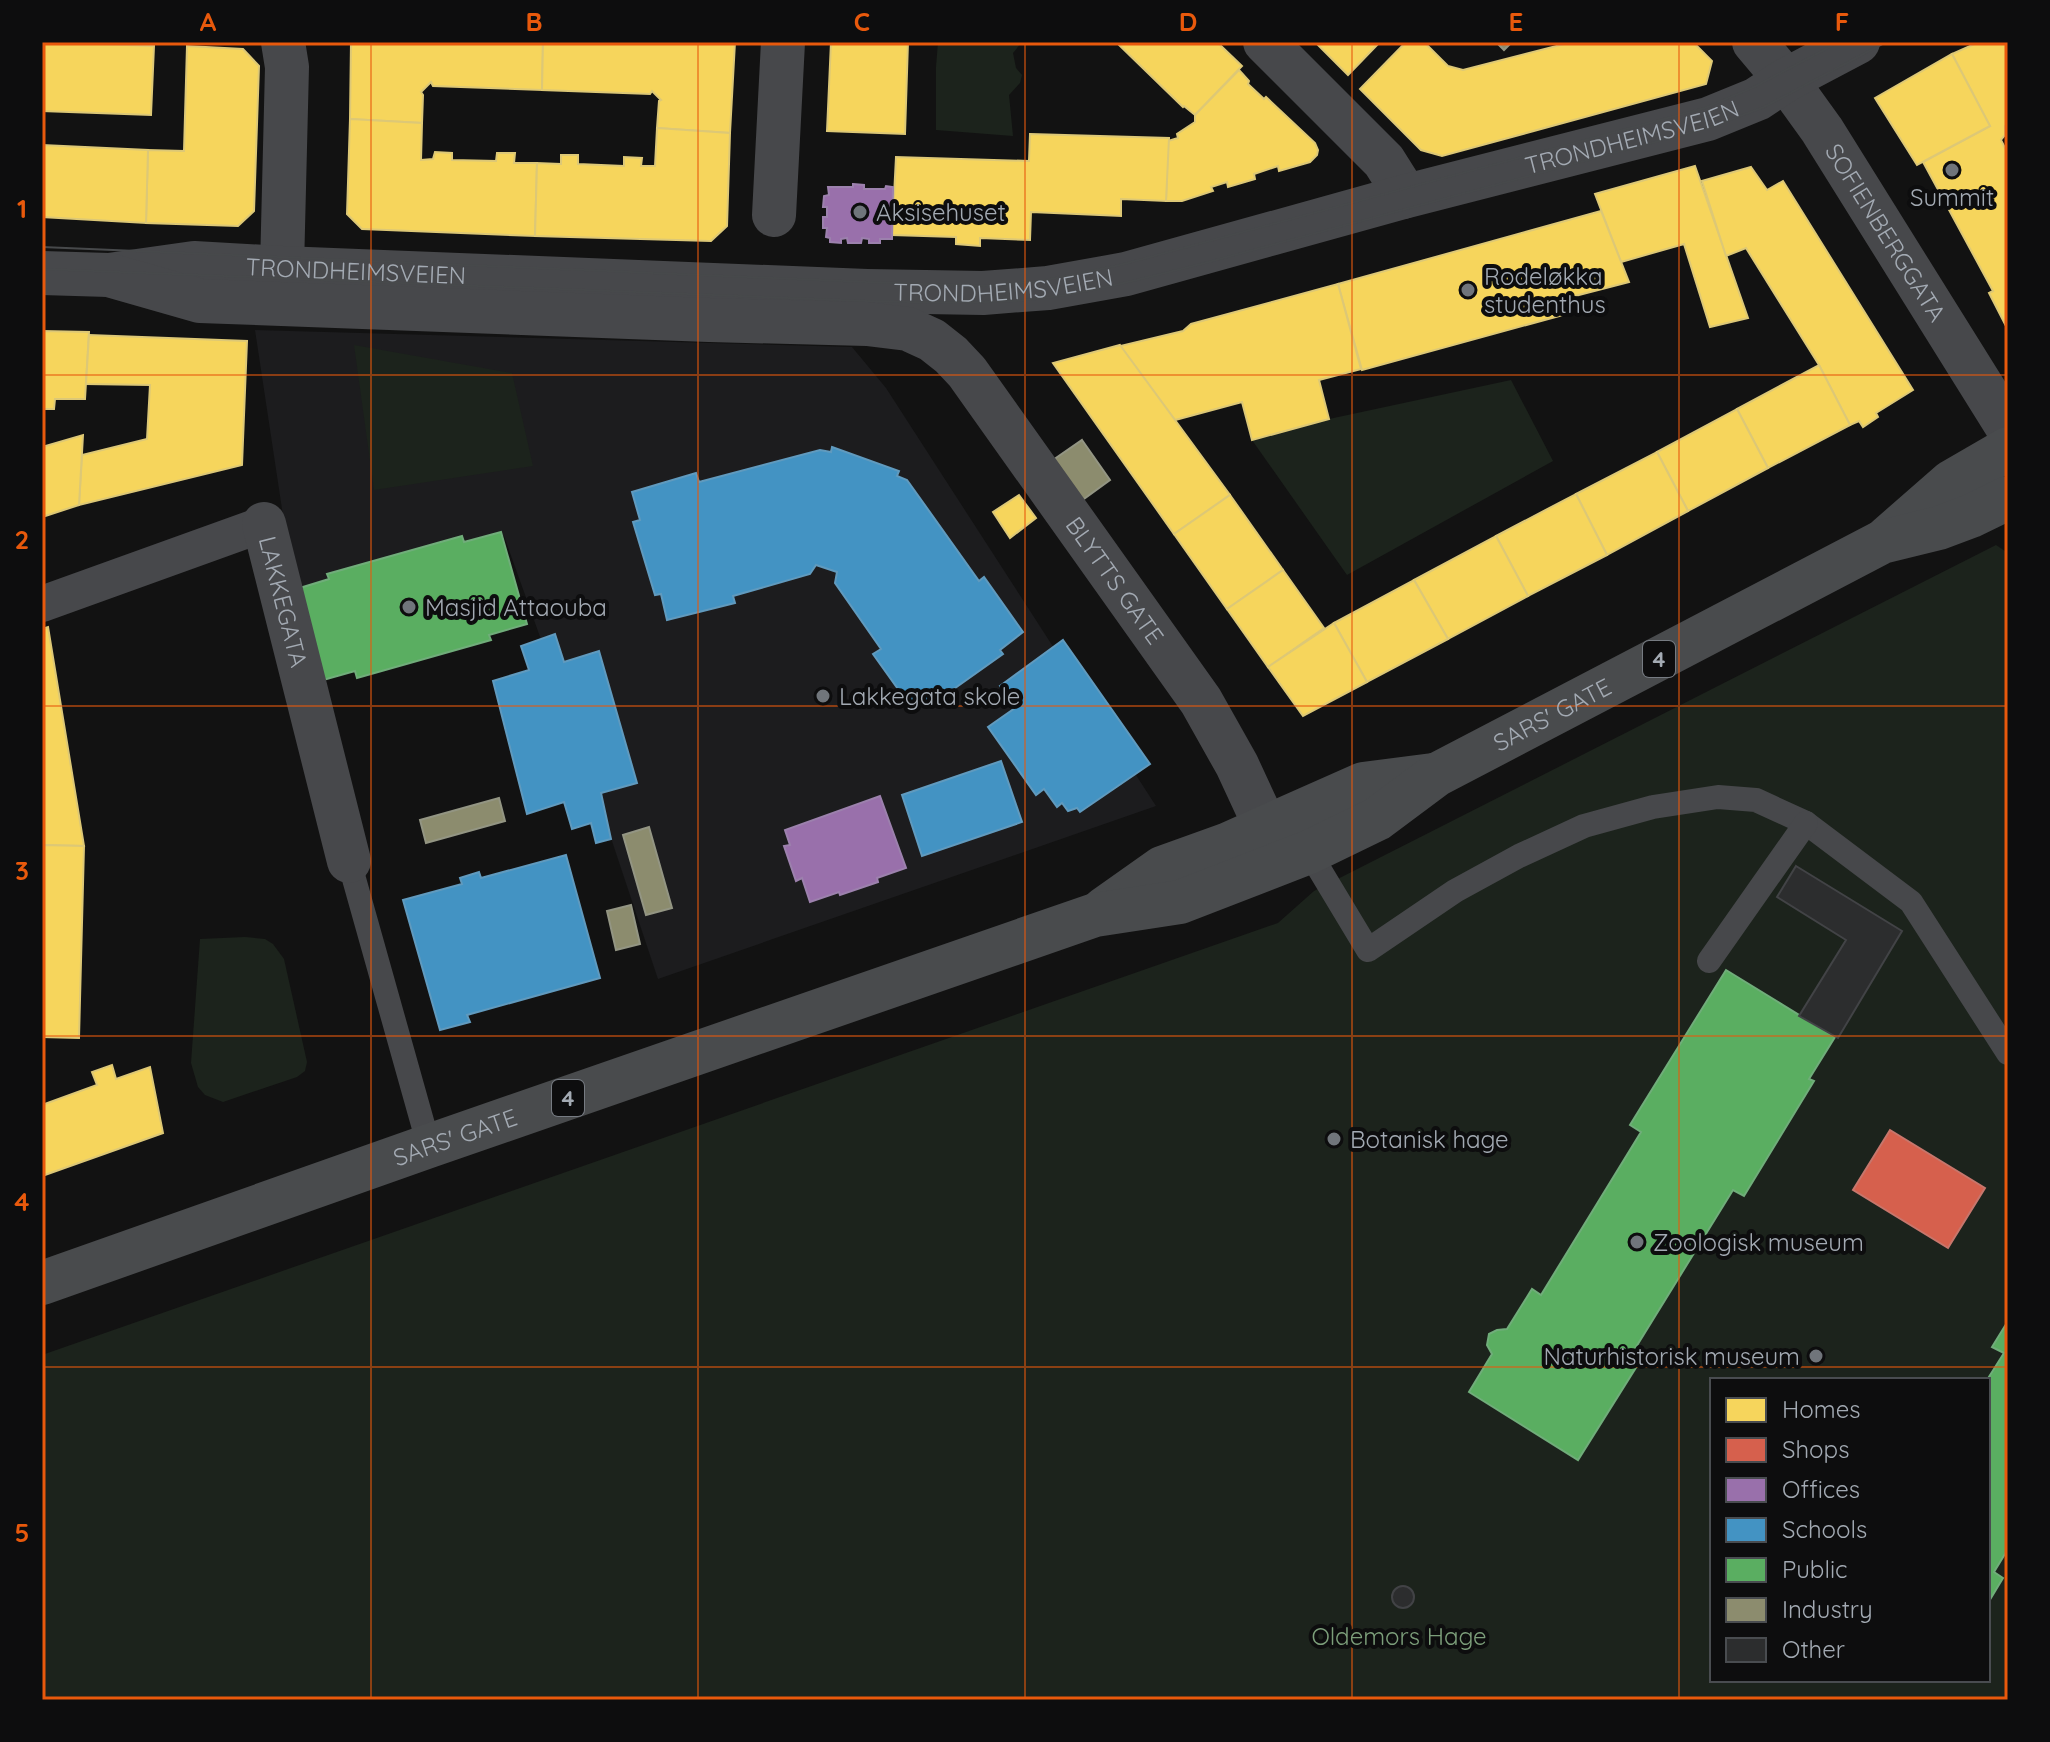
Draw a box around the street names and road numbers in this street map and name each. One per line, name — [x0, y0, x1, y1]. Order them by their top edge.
street label: TRONDHEIMSVEIEN — [1522, 93, 1743, 180]
street label: SOFIENBERGGATA — [1819, 138, 1953, 327]
street label: TRONDHEIMSVEIEN — [245, 251, 467, 290]
street label: TRONDHEIMSVEIEN — [893, 262, 1115, 308]
street label: BLYTTS GATE — [1060, 511, 1171, 650]
street label: LAKKEGATA — [253, 533, 315, 670]
road number: 4 — [1643, 641, 1675, 677]
street label: SARS' GATE — [1488, 671, 1616, 757]
road number: 4 — [552, 1080, 584, 1116]
street label: SARS' GATE — [389, 1102, 521, 1172]

